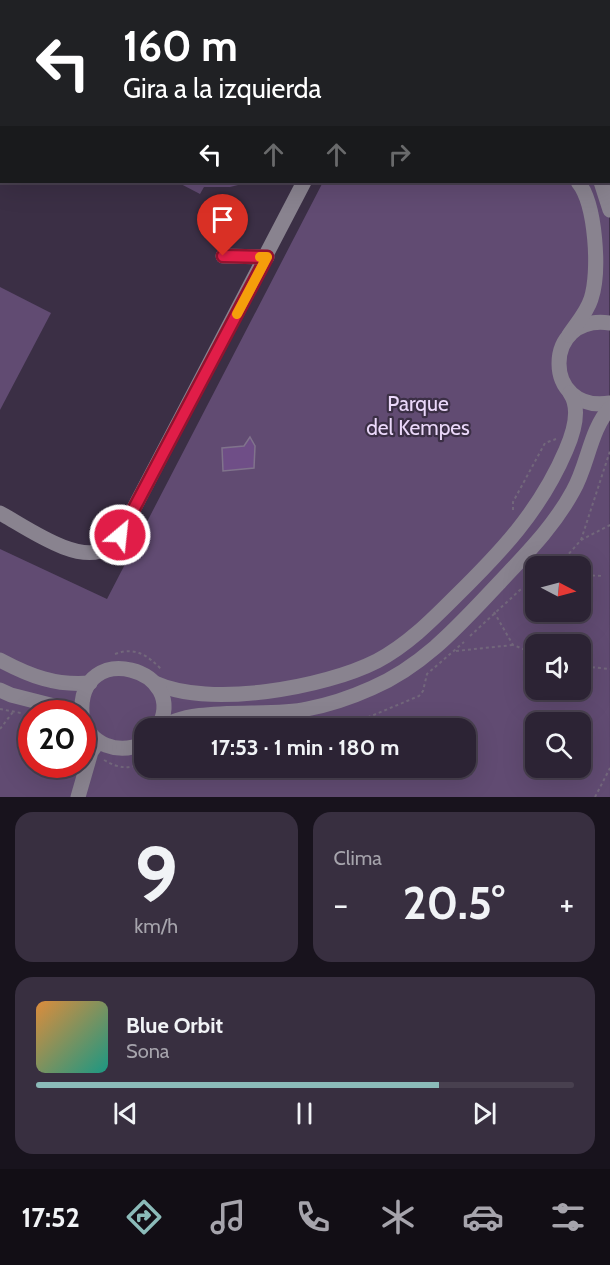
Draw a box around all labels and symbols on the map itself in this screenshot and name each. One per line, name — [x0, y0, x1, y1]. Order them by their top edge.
pin — [197, 194, 248, 256]
park label: Parque del Kempes — [366, 391, 470, 440]
position arrow — [88, 503, 152, 567]
north arrow — [525, 556, 591, 622]
speed limit sign: 20 — [18, 700, 96, 778]

